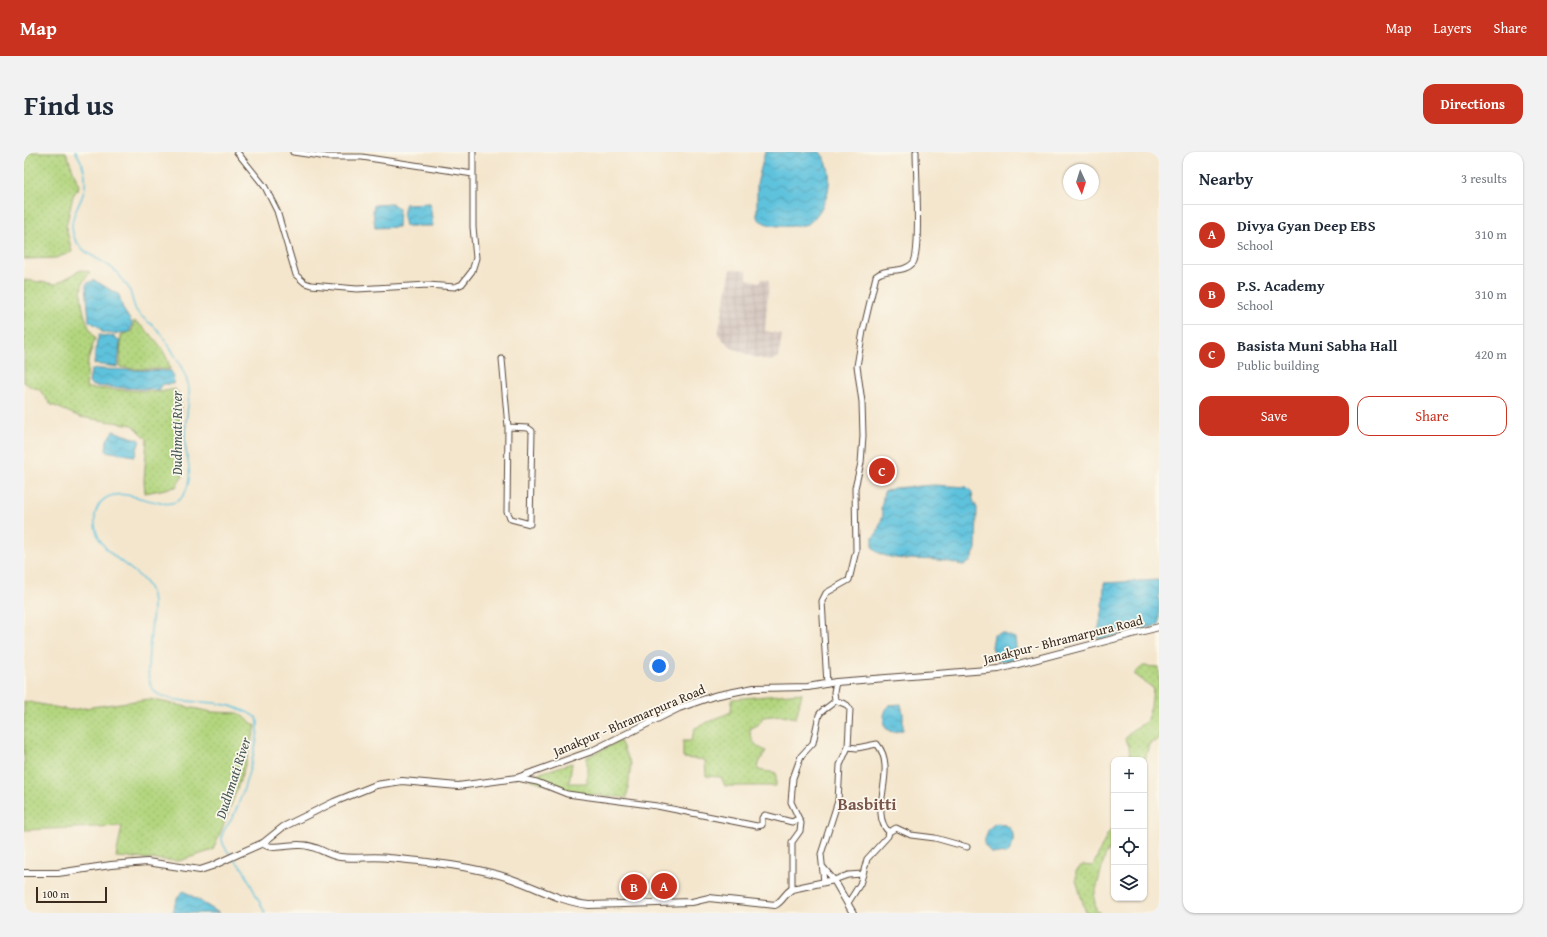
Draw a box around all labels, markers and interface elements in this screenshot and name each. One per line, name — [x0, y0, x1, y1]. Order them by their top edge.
text: Map — [20, 14, 57, 42]
text: Map — [1386, 18, 1412, 38]
text: Layers — [1434, 18, 1472, 38]
text: Share — [1494, 18, 1527, 38]
text: Find us — [24, 84, 114, 125]
button: Directions — [1423, 84, 1523, 124]
north arrow — [1063, 164, 1099, 200]
text: Nearby — [1199, 166, 1253, 191]
text: 3 results — [1461, 169, 1507, 188]
text: Divya Gyan Deep EBS — [1237, 215, 1376, 236]
text: A — [1208, 225, 1216, 244]
text: 310 m — [1475, 225, 1507, 244]
text: School — [1237, 236, 1273, 255]
text: P.S. Academy — [1237, 275, 1325, 296]
text: B — [1208, 285, 1216, 304]
text: 310 m — [1475, 285, 1507, 304]
text: School — [1237, 296, 1273, 315]
text: Basista Muni Sabha Hall — [1237, 335, 1398, 356]
text: C — [1208, 345, 1216, 364]
text: 420 m — [1475, 345, 1507, 364]
text: Public building — [1237, 356, 1319, 375]
water label: Dudhmati River — [167, 390, 187, 476]
button: Save — [1199, 396, 1349, 436]
button: Share — [1357, 396, 1507, 436]
pin: C — [869, 456, 895, 486]
street label: Janakpur - Bhramarpura Road — [980, 610, 1145, 669]
your location — [649, 656, 669, 676]
street label: Janakpur - Bhramarpura Road — [548, 680, 708, 762]
water label: Dudhmati River — [210, 734, 256, 822]
map controls — [1111, 757, 1147, 901]
button: + — [1111, 757, 1147, 793]
district label: Basbitti — [837, 791, 897, 816]
button: − — [1111, 793, 1147, 829]
button: locate — [1111, 829, 1147, 865]
button: layers — [1111, 865, 1147, 901]
pin: A — [651, 871, 677, 901]
pin: B — [621, 872, 647, 902]
scale bar — [36, 885, 107, 904]
text: 100 m — [42, 886, 69, 902]

